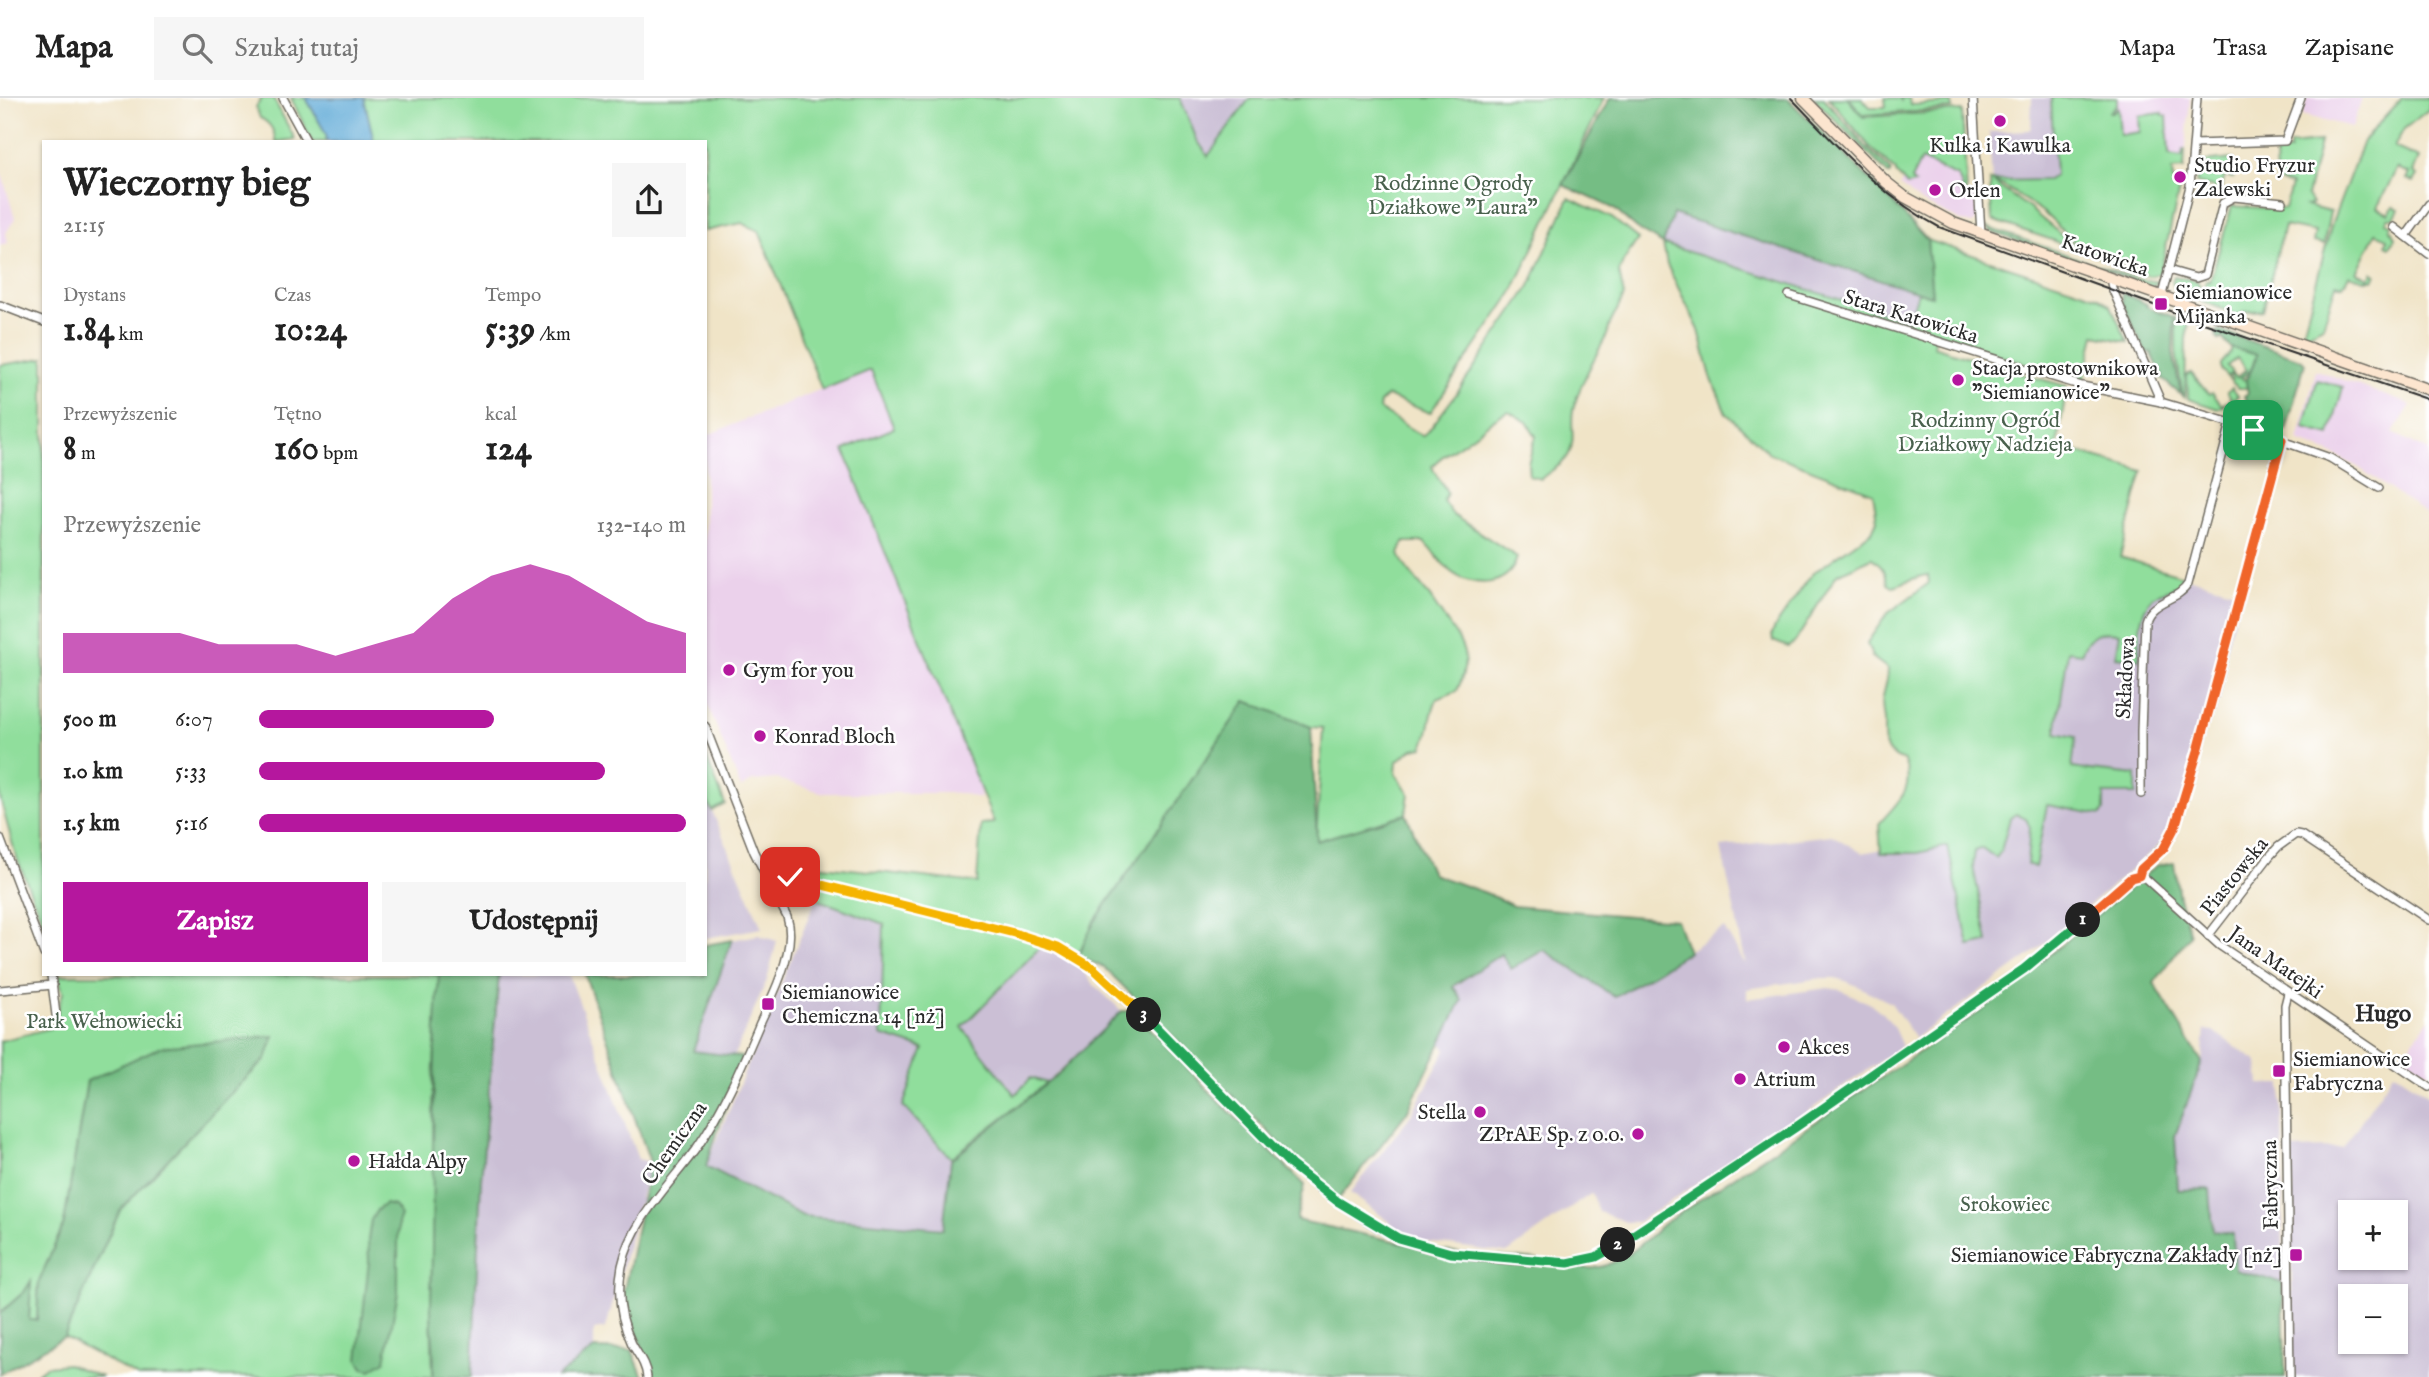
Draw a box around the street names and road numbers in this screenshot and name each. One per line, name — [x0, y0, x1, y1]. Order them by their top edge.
street label: Katowicka — [2057, 229, 2153, 284]
street label: Stara Katowicka — [1840, 284, 1982, 351]
street label: Składowa — [2111, 636, 2142, 720]
street label: Piastowska — [2195, 831, 2276, 922]
street label: Jana Matejki — [2221, 920, 2328, 1006]
street label: Chemiczna — [636, 1096, 714, 1191]
street label: Fabryczna — [2257, 1139, 2286, 1230]

